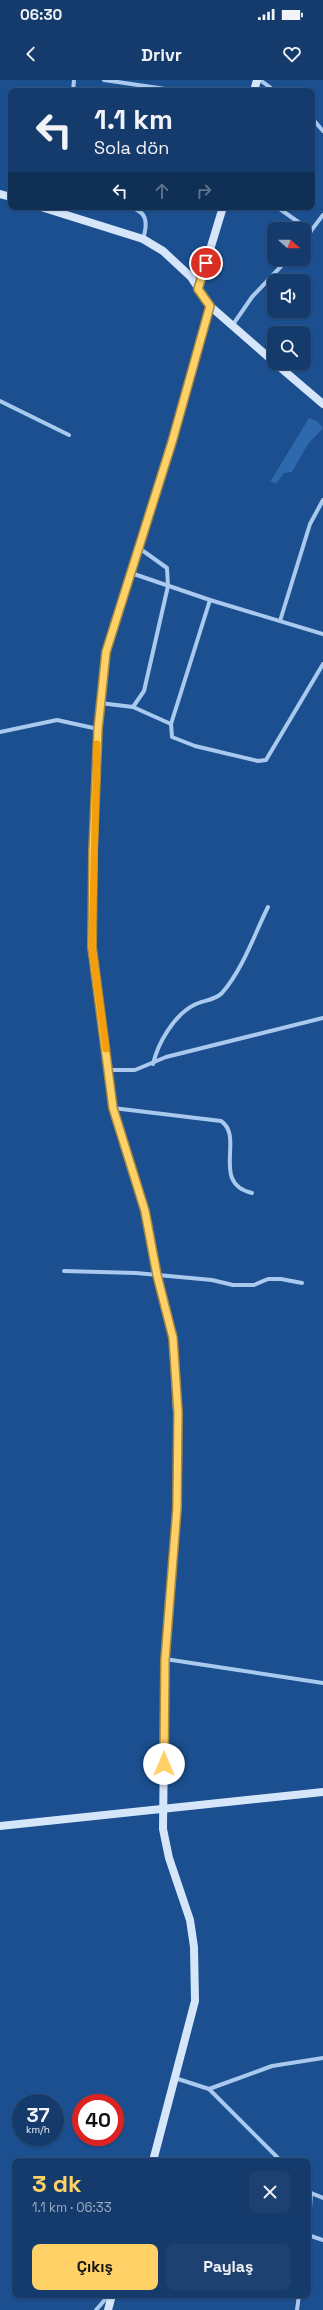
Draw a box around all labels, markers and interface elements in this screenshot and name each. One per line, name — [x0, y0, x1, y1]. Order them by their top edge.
text: 06:30 — [20, 5, 62, 24]
icon: back — [20, 43, 42, 65]
text: Drivr — [141, 43, 182, 66]
icon: heart — [281, 43, 303, 65]
text: 1.1 km — [94, 101, 173, 137]
icon: left — [28, 104, 80, 156]
text: Sola dön — [94, 136, 169, 159]
icon: left — [109, 180, 131, 202]
icon: ahead — [151, 180, 173, 202]
icon: right — [193, 180, 215, 202]
north arrow — [267, 222, 311, 266]
map controls — [267, 222, 311, 370]
pin — [189, 246, 223, 280]
icon: arrive — [195, 252, 217, 274]
button: sound — [267, 274, 311, 318]
button: search — [267, 326, 311, 370]
position arrow — [143, 1743, 185, 1785]
speed limit sign: 40 — [72, 2094, 124, 2146]
text: 37 — [26, 2102, 50, 2128]
text: km/h — [26, 2123, 50, 2136]
text: 3 dk — [32, 2168, 82, 2199]
button: close — [249, 2171, 291, 2213]
text: 1.1 km · 06:33 — [32, 2199, 112, 2216]
button: Çıkış — [32, 2244, 158, 2290]
button: Paylaş — [166, 2244, 291, 2290]

